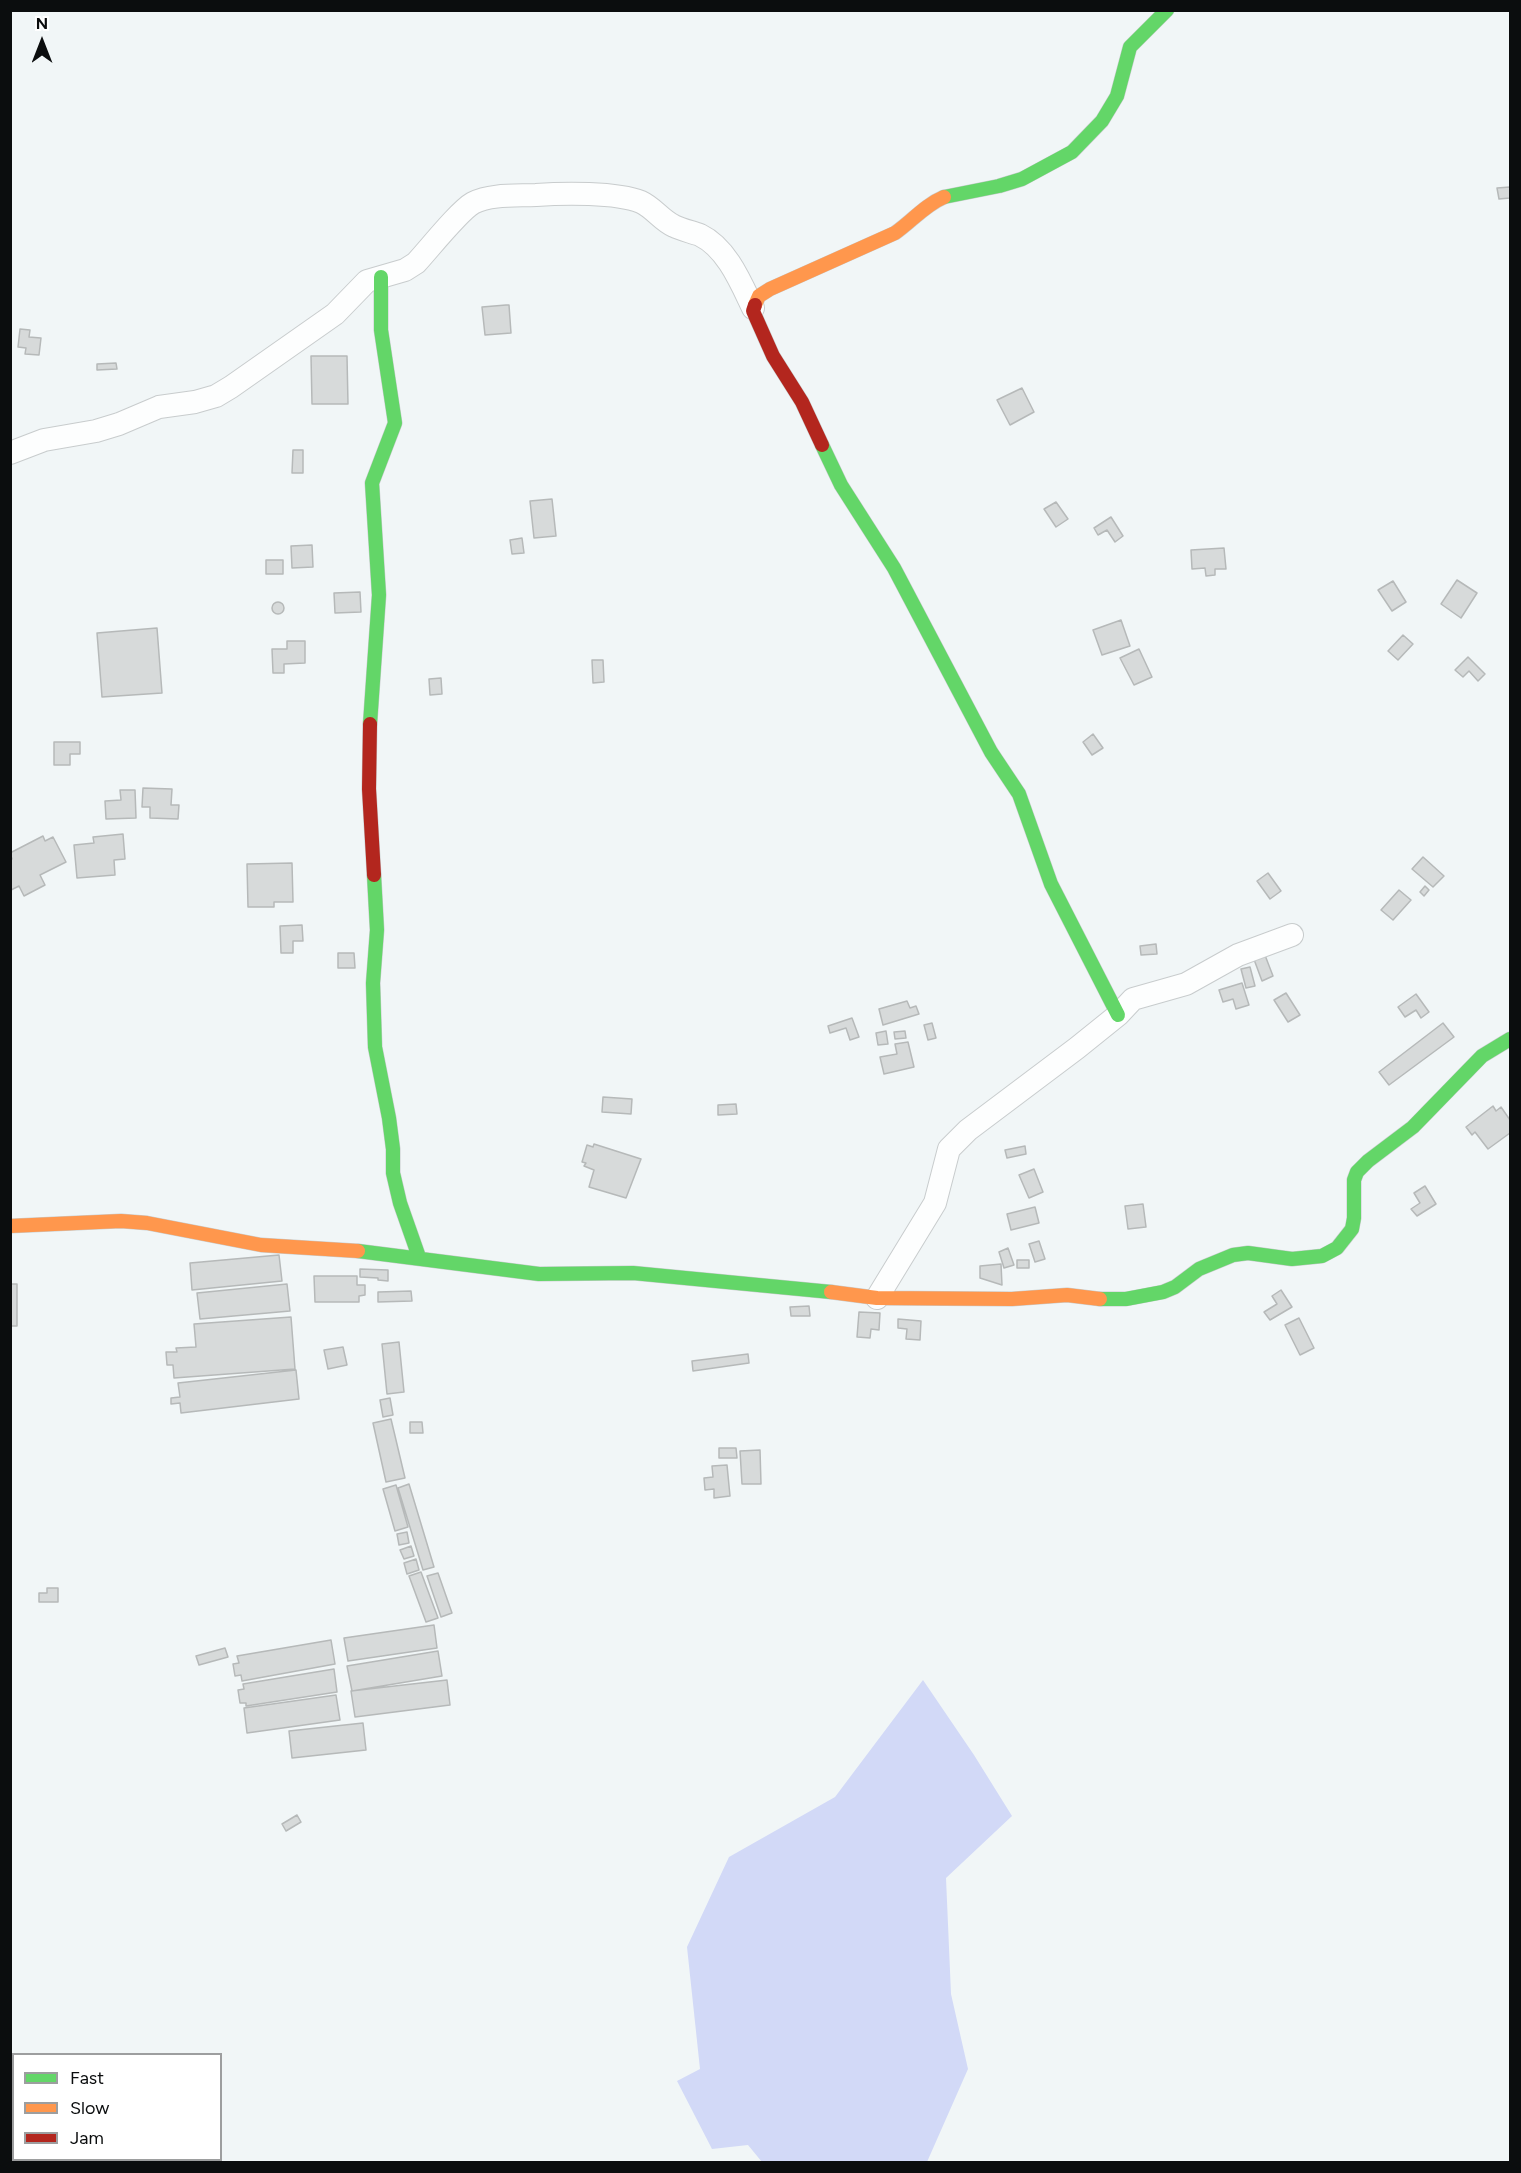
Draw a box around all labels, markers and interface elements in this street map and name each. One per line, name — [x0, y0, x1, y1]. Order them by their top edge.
north arrow — [12, 12, 72, 72]
text: N — [36, 14, 48, 33]
legend — [12, 2053, 222, 2161]
text: Fast — [70, 2067, 104, 2089]
text: Slow — [70, 2097, 109, 2119]
text: Jam — [70, 2127, 104, 2149]

